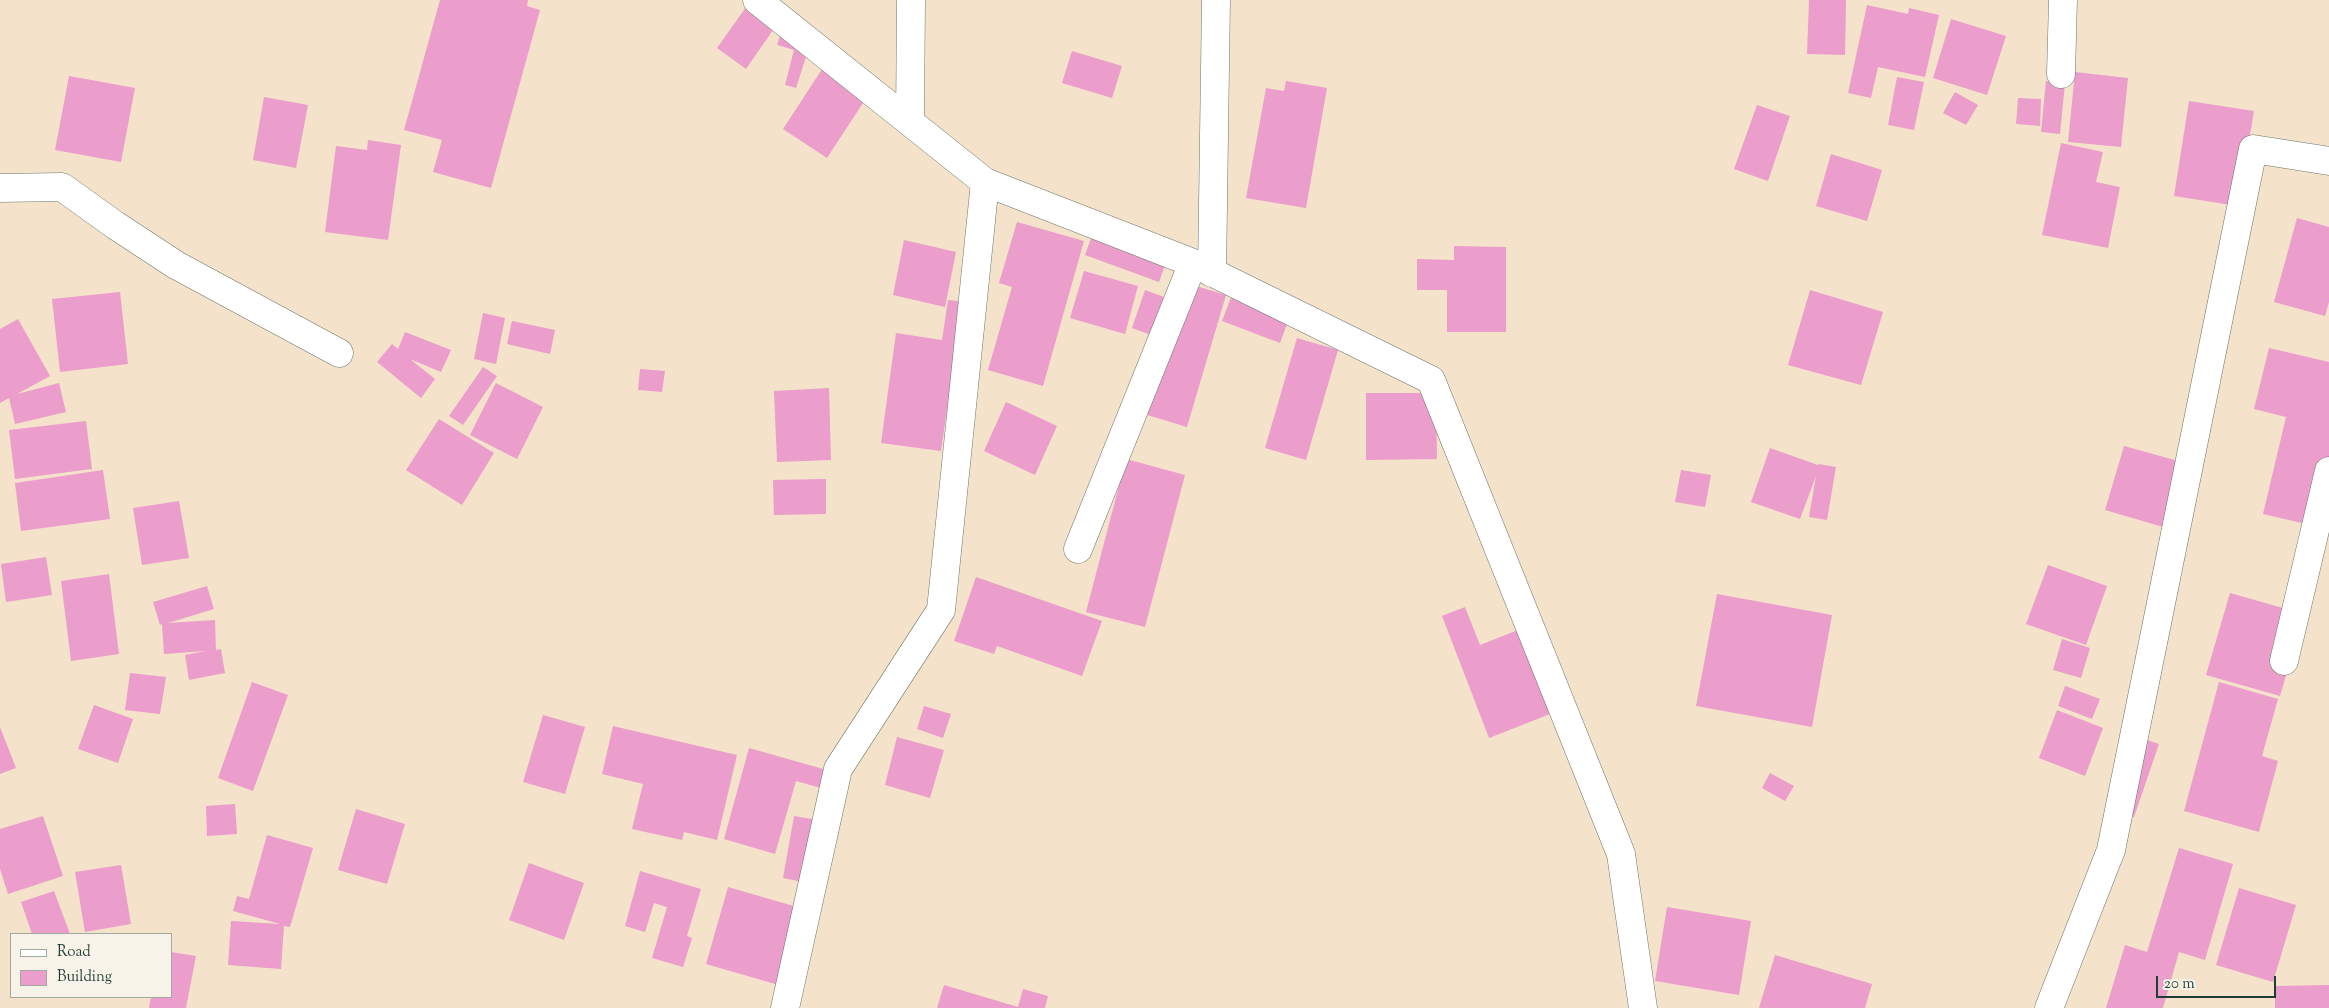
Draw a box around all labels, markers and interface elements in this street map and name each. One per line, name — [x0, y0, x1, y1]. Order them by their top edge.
legend — [10, 933, 172, 998]
text: Road — [57, 942, 91, 963]
scale bar — [2159, 966, 2279, 998]
text: Building — [57, 967, 112, 988]
text: 20 m — [2164, 974, 2195, 995]

